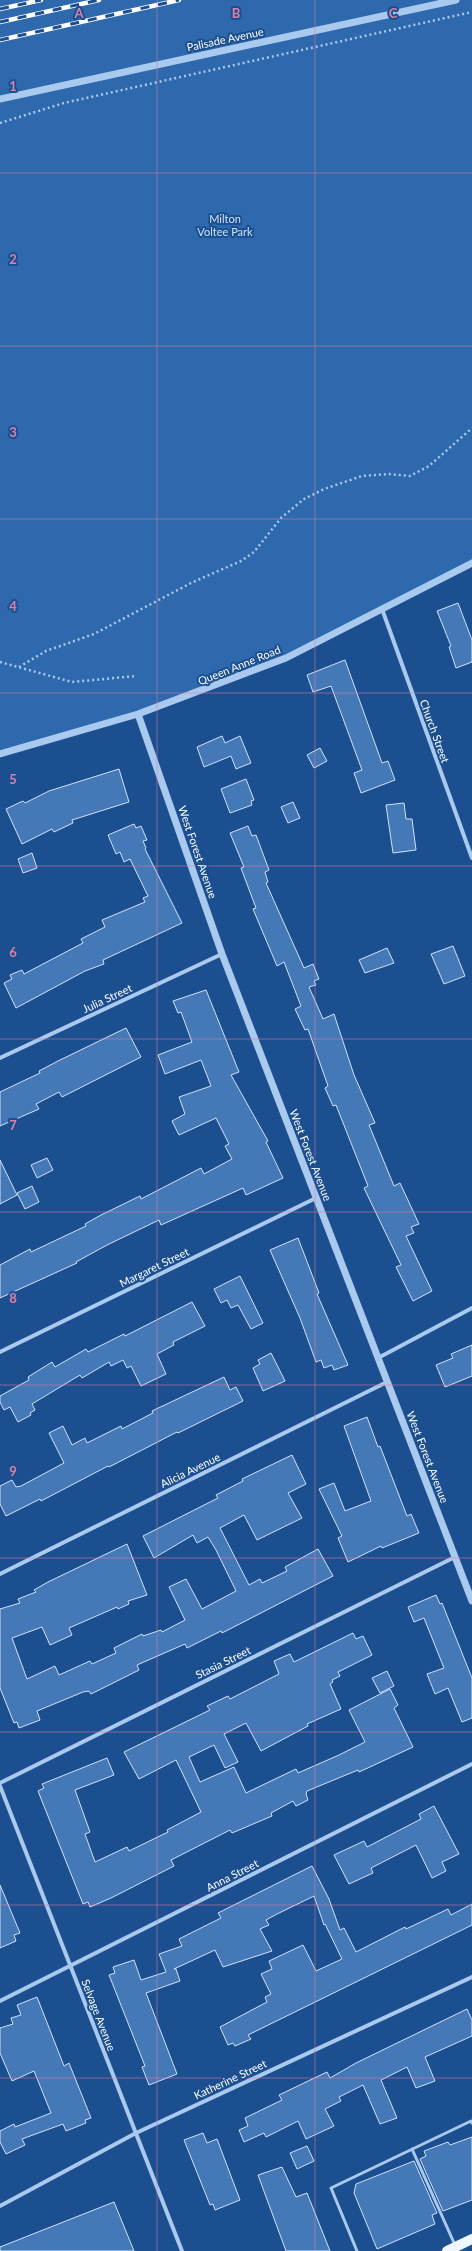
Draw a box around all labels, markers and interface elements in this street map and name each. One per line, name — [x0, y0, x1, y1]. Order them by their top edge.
text: A — [73, 5, 84, 21]
text: B — [232, 5, 241, 21]
text: C — [389, 5, 398, 21]
street label: Palisade Avenue — [185, 24, 265, 53]
text: 1 — [9, 78, 17, 94]
park label: Milton Voltee Park — [197, 212, 253, 238]
text: 2 — [9, 251, 17, 267]
text: 3 — [9, 424, 17, 440]
text: 4 — [9, 598, 17, 614]
street label: Queen Anne Road — [196, 643, 282, 687]
street label: Church Street — [418, 697, 453, 765]
text: 5 — [9, 771, 17, 787]
street label: West Forest Avenue — [176, 804, 220, 900]
text: 6 — [9, 944, 17, 960]
street label: Julia Street — [80, 981, 134, 1015]
street label: West Forest Avenue — [288, 1107, 335, 1203]
text: 7 — [9, 1117, 17, 1133]
street label: Margaret Street — [117, 1245, 191, 1289]
text: 8 — [9, 1290, 17, 1306]
street label: West Forest Avenue — [405, 1409, 452, 1505]
street label: Alicia Avenue — [158, 1450, 222, 1490]
text: 9 — [9, 1463, 17, 1479]
street label: Stasia Street — [193, 1643, 253, 1681]
street label: Anna Street — [204, 1856, 260, 1894]
street label: Selvage Avenue — [79, 1977, 119, 2053]
street label: Katherine Street — [191, 2056, 269, 2102]

